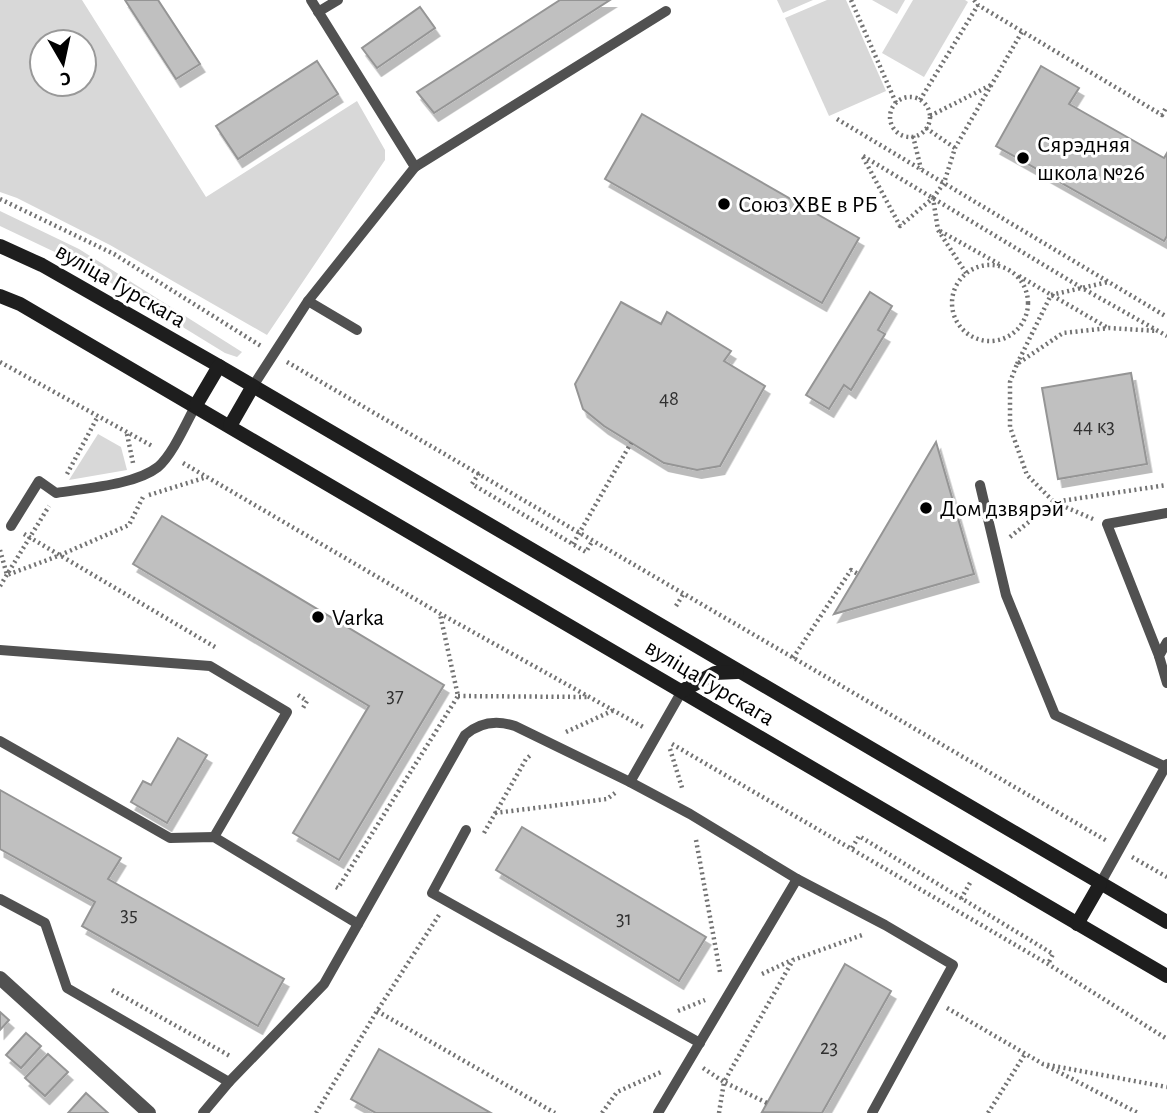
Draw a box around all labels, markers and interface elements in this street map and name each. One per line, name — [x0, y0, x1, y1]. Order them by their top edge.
north arrow — [28, 28, 98, 98]
text: С — [59, 68, 72, 89]
place label: Сярэдняя школа №26 — [1037, 133, 1145, 185]
marker: Сярэдняя школа №26 — [1015, 150, 1031, 166]
place label: Союз ХВЕ в РБ — [738, 193, 878, 217]
marker: Союз ХВЕ в РБ — [716, 196, 732, 212]
street label: вуліца Гурскага — [51, 239, 190, 333]
house number: 48 — [659, 388, 679, 409]
house number: 44 к3 — [1073, 416, 1115, 437]
place label: Дом дзвярэй — [940, 497, 1064, 521]
marker: Дом дзвярэй — [918, 500, 934, 516]
place label: Varka — [332, 606, 384, 630]
marker: Varka — [310, 609, 326, 625]
street label: вуліца Гурскага — [641, 635, 778, 731]
house number: 37 — [386, 685, 404, 706]
house number: 35 — [120, 904, 138, 925]
house number: 31 — [616, 908, 632, 929]
house number: 23 — [820, 1037, 838, 1058]

